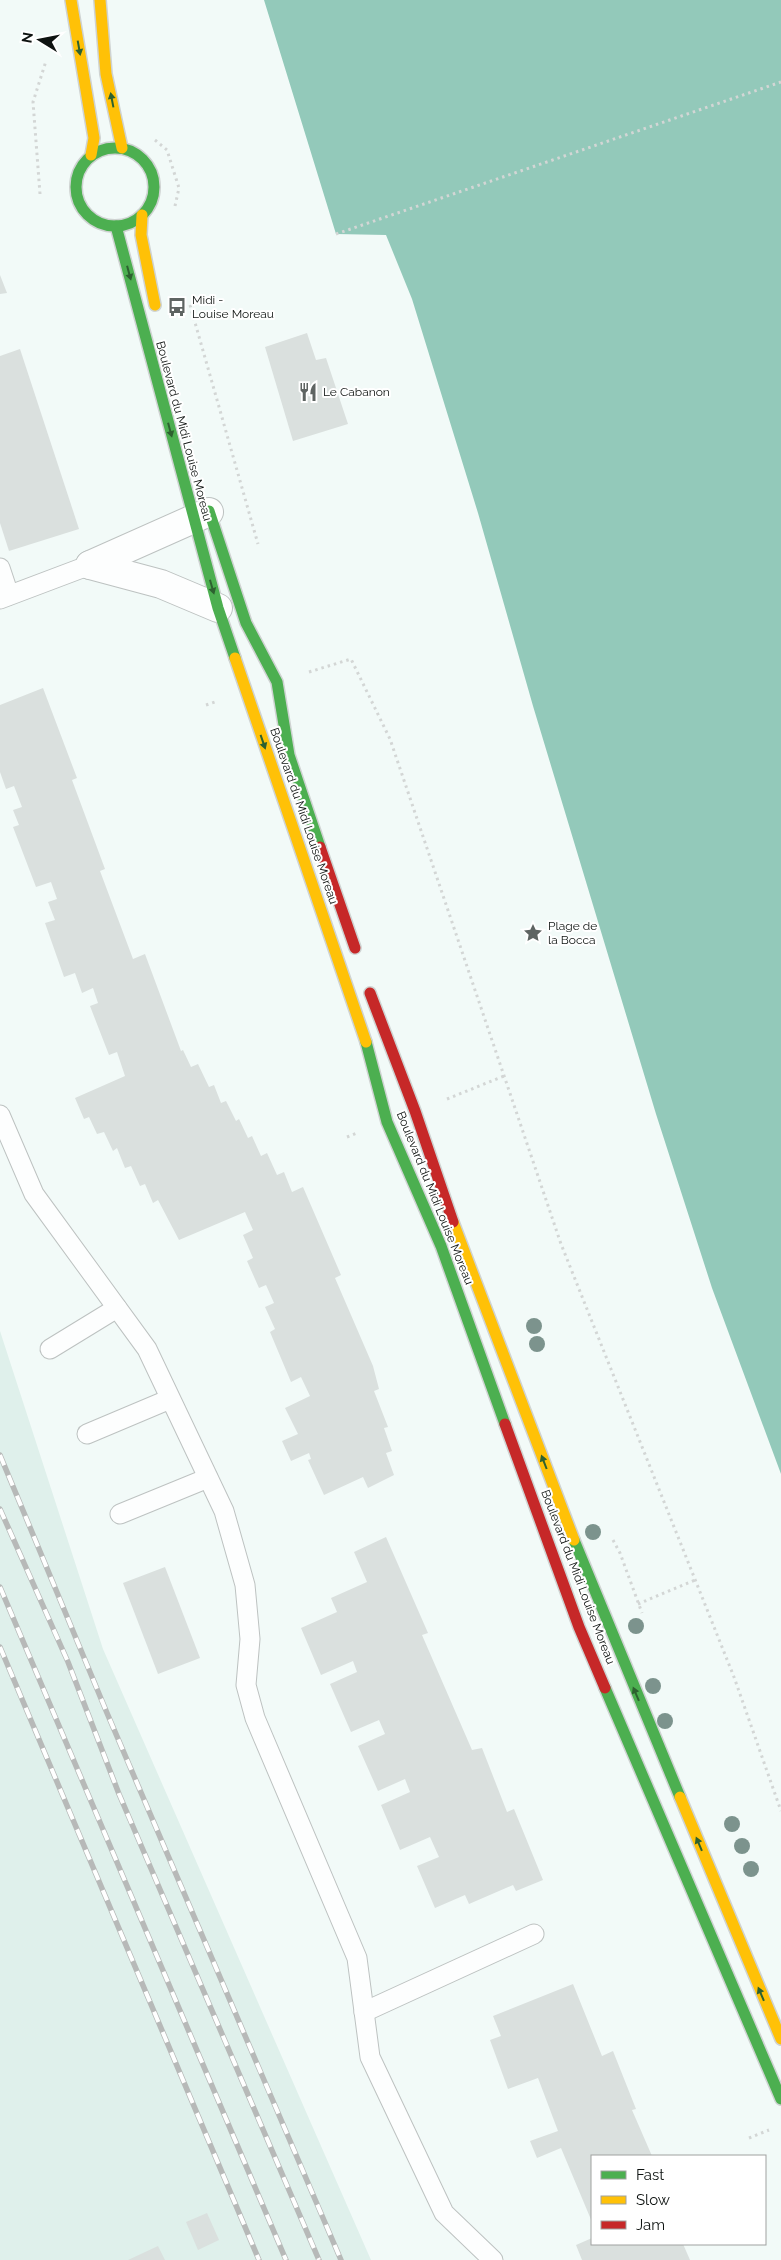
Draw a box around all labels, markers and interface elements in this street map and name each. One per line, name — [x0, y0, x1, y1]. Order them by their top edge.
north arrow — [15, 15, 65, 65]
text: N — [18, 31, 36, 44]
one-way arrow — [75, 40, 83, 56]
one-way arrow — [108, 93, 116, 108]
one-way arrow — [125, 266, 133, 281]
place label: Midi - Louise Moreau — [192, 293, 274, 321]
bus stop icon: Midi - Louise Moreau — [166, 296, 188, 318]
street label: Boulevard du Midi Louise Moreau — [153, 340, 215, 522]
restaurant icon: Le Cabanon — [297, 381, 319, 403]
place label: Le Cabanon — [323, 385, 390, 399]
one-way arrow — [166, 423, 174, 438]
one-way arrow — [208, 580, 216, 595]
street label: Boulevard du Midi Louise Moreau — [267, 726, 341, 906]
one-way arrow — [260, 734, 267, 749]
place label: Plage de la Bocca — [548, 919, 597, 947]
place icon: Plage de la Bocca — [522, 922, 544, 944]
street label: Boulevard du Midi Louise Moreau — [394, 1109, 476, 1287]
one-way arrow — [540, 1454, 548, 1469]
street label: Boulevard du Midi Louise Moreau — [538, 1488, 618, 1666]
one-way arrow — [632, 1687, 640, 1701]
one-way arrow — [694, 1837, 702, 1851]
one-way arrow — [756, 1987, 764, 2001]
legend — [591, 2155, 766, 2245]
text: Fast — [636, 2166, 664, 2184]
text: Slow — [636, 2191, 670, 2209]
text: Jam — [636, 2216, 665, 2234]

